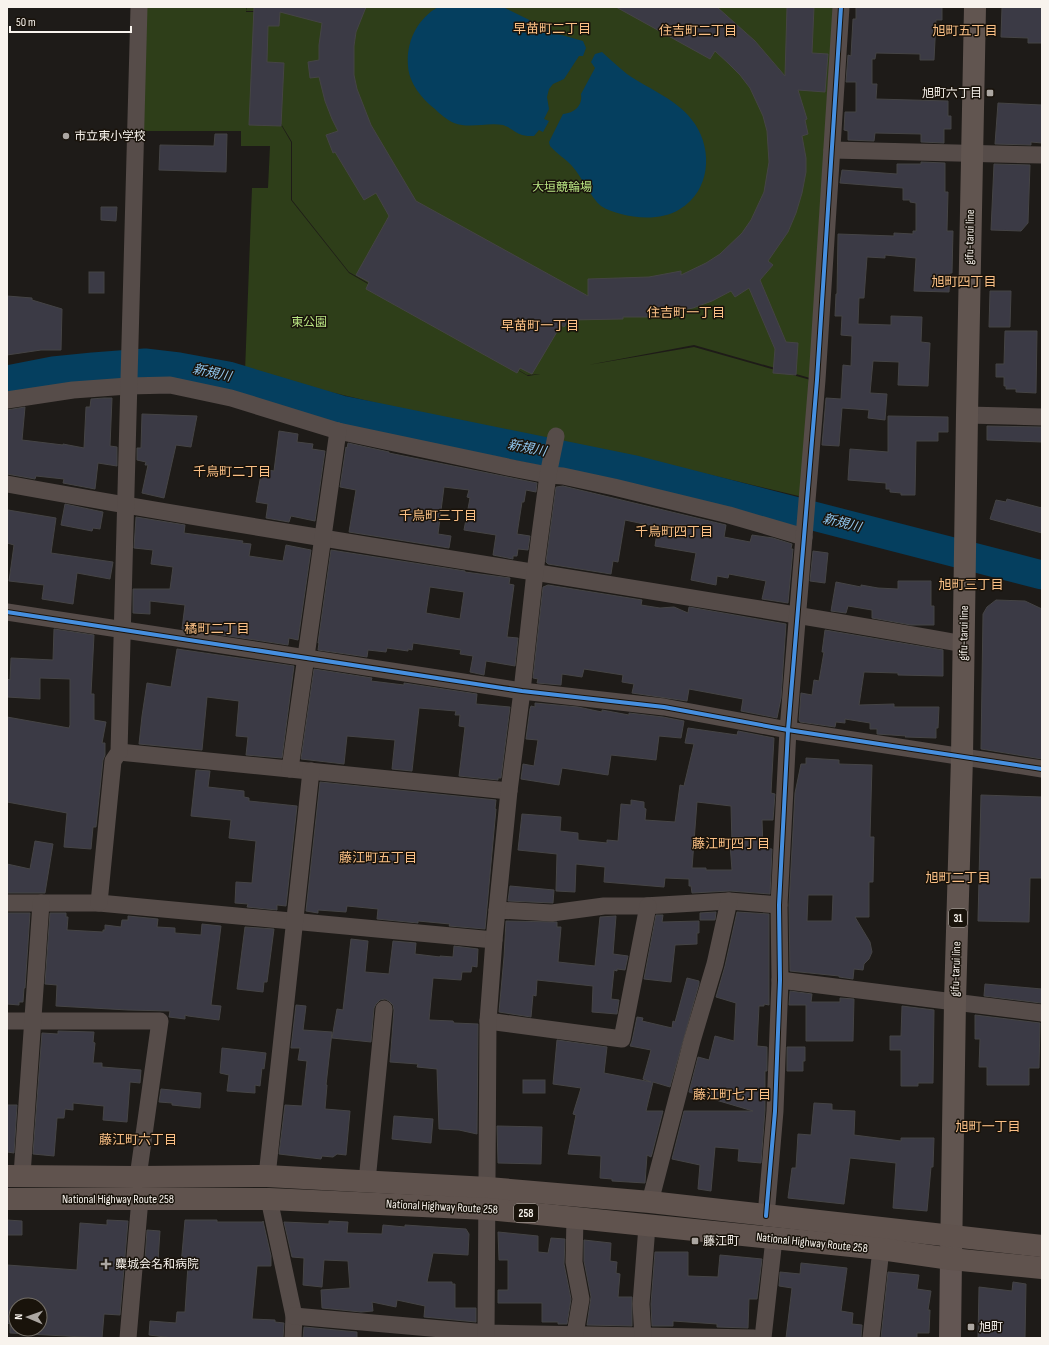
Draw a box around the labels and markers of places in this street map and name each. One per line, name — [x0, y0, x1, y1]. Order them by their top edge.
place label: 旭町六丁目 — [922, 86, 982, 101]
marker: 旭町六丁目 — [985, 88, 995, 98]
place label: 市立東小学校 — [74, 129, 146, 144]
marker: 市立東小学校 — [61, 131, 71, 141]
place label: 藤江町 — [703, 1234, 739, 1249]
marker: 藤江町 — [690, 1236, 700, 1246]
place label: 麋城会名和病院 — [115, 1257, 199, 1272]
marker: 麋城会名和病院 — [100, 1258, 112, 1270]
place label: 旭町 — [979, 1320, 1003, 1335]
marker: 旭町 — [966, 1322, 976, 1332]

